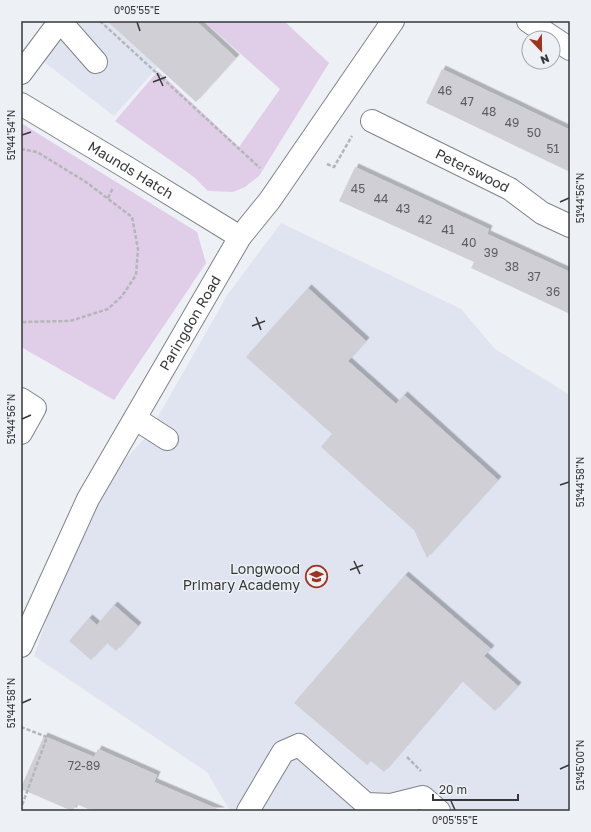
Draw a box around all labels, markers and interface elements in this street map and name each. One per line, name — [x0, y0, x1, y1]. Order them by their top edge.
text: 0°05'55"E — [114, 4, 160, 16]
north arrow — [521, 30, 561, 70]
text: N — [539, 52, 551, 67]
house number: 46 — [438, 83, 452, 98]
house number: 47 — [460, 94, 474, 109]
house number: 48 — [482, 104, 496, 119]
text: 51°44'54"N — [5, 110, 17, 160]
house number: 49 — [505, 115, 519, 130]
house number: 50 — [527, 125, 541, 140]
street label: Maunds Hatch — [85, 137, 177, 202]
house number: 51 — [547, 141, 560, 156]
street label: Peterswood — [433, 145, 513, 195]
text: 51°44'56"N — [574, 173, 586, 223]
house number: 45 — [351, 181, 365, 196]
house number: 44 — [374, 191, 388, 206]
house number: 43 — [396, 201, 410, 216]
house number: 42 — [418, 212, 432, 227]
house number: 41 — [441, 222, 455, 237]
house number: 40 — [462, 235, 476, 250]
house number: 39 — [484, 245, 498, 260]
house number: 38 — [505, 259, 519, 274]
house number: 37 — [527, 269, 541, 284]
street label: Paringdon Road — [155, 272, 224, 373]
house number: 36 — [546, 284, 560, 299]
text: 51°44'56"N — [5, 394, 17, 444]
text: 51°44'58"N — [574, 457, 586, 507]
place label: Longwood Primary Academy — [183, 560, 300, 593]
school or university icon: Longwood Primary Academy — [303, 564, 329, 590]
text: 51°44'58"N — [5, 678, 17, 728]
text: 51°45'00"N — [574, 740, 586, 790]
house number: 72-89 — [68, 758, 100, 773]
scale bar — [433, 776, 518, 802]
text: 20 m — [439, 782, 467, 797]
text: 0°05'55"E — [432, 814, 478, 826]

